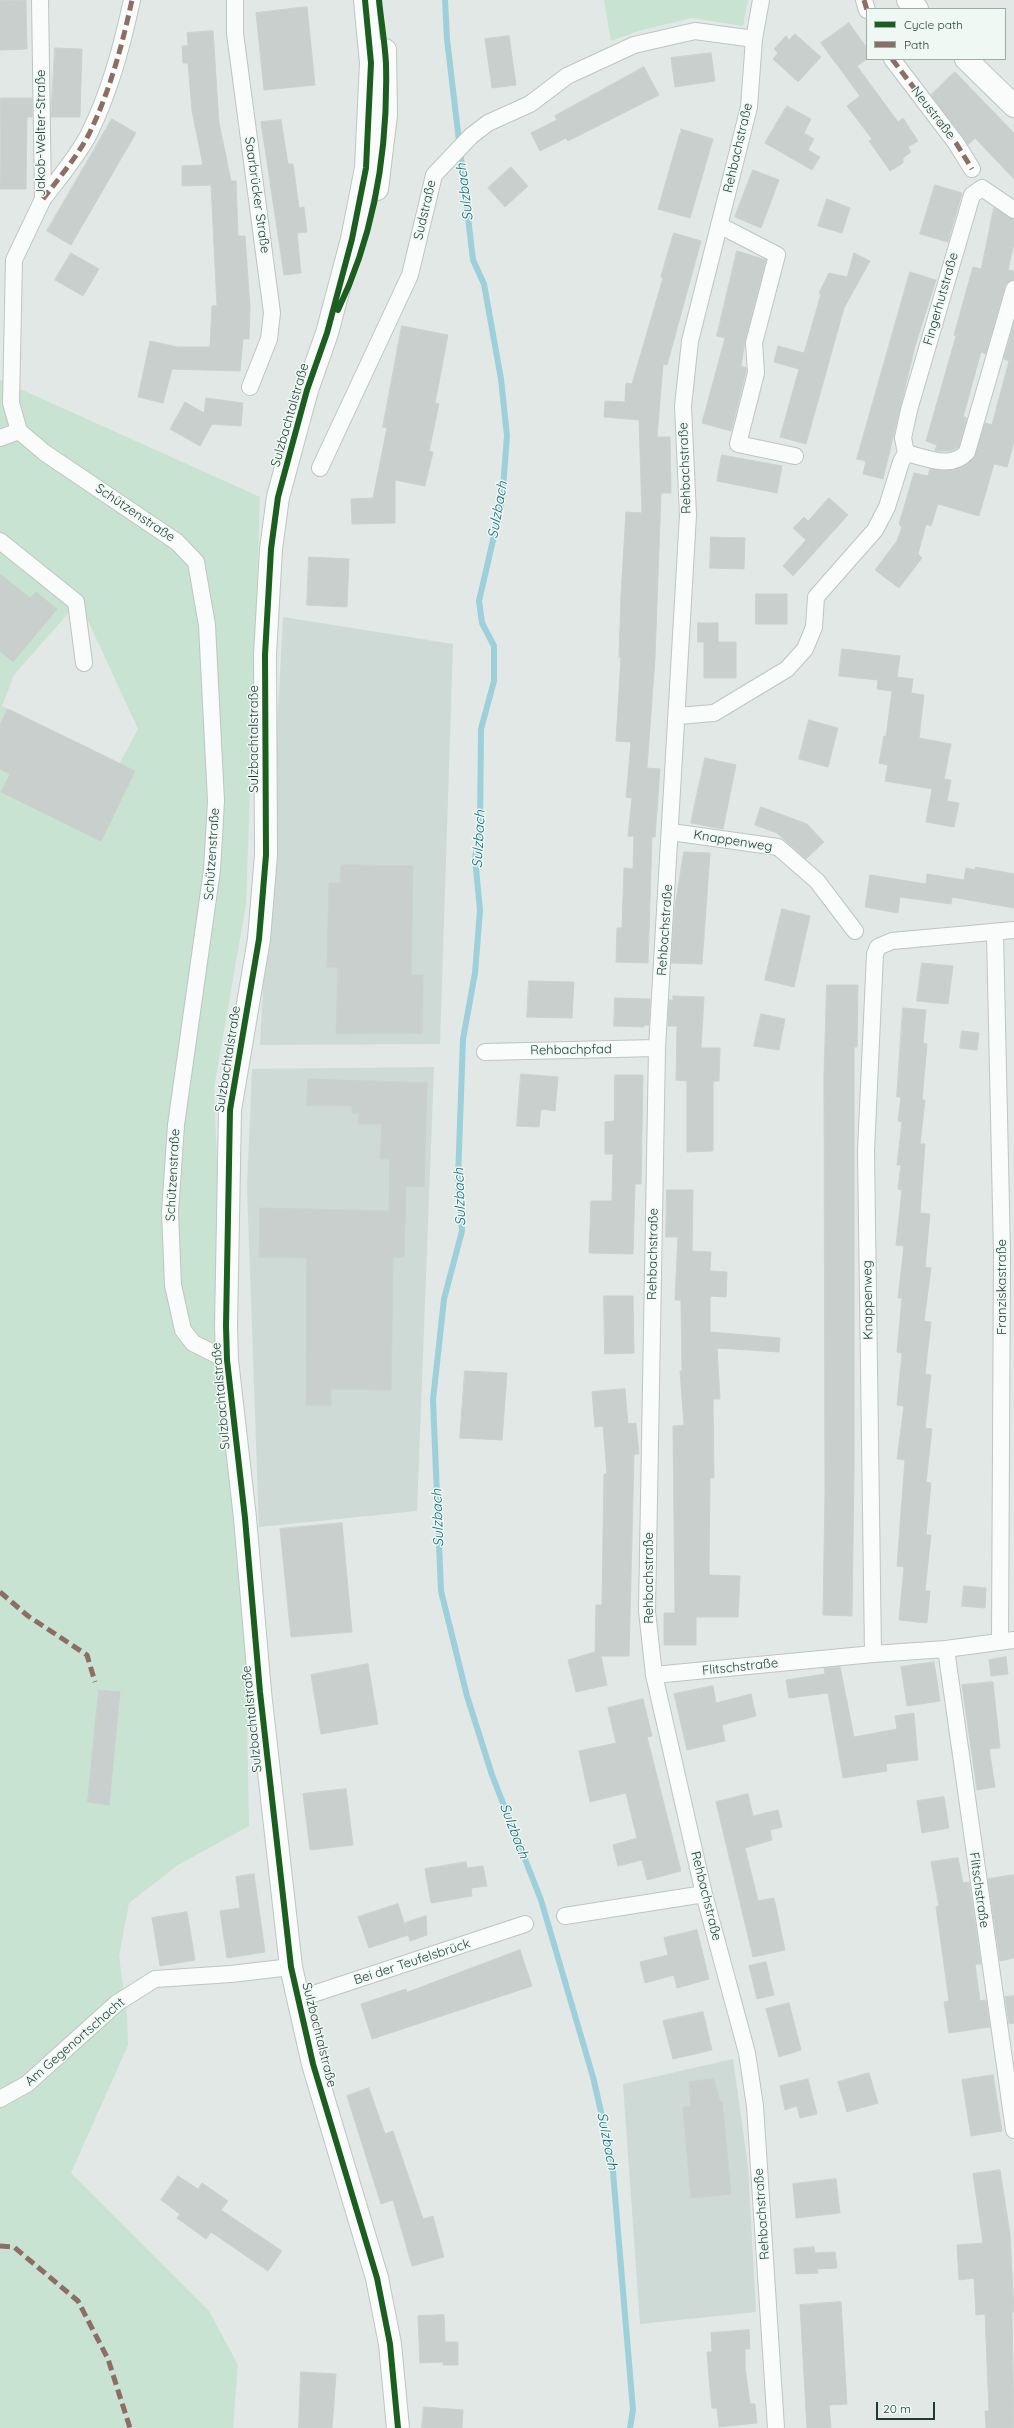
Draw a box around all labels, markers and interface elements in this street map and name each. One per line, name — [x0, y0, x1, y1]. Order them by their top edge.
legend — [866, 8, 1006, 60]
text: Cycle path — [904, 17, 963, 32]
text: Path — [904, 37, 929, 52]
street label: Jakob-Welter-Straße — [33, 70, 49, 196]
street label: Neustraße — [908, 84, 958, 142]
street label: Rehbachstraße — [720, 102, 756, 194]
street label: Saarbrücker Straße — [241, 136, 273, 254]
water label: Sulzbach — [453, 162, 477, 222]
street label: Sudstraße — [411, 179, 439, 241]
street label: Fingerhutstraße — [920, 251, 962, 347]
street label: Sulzbachtalstraße — [268, 361, 312, 469]
street label: Rehbachstraße — [676, 422, 694, 514]
water label: Sulzbach — [485, 480, 511, 540]
street label: Schützenstraße — [92, 481, 178, 545]
street label: Sulzbachtalstraße — [246, 685, 262, 793]
street label: Schützenstraße — [201, 807, 223, 901]
water label: Sulzbach — [469, 810, 489, 868]
street label: Knappenweg — [692, 827, 774, 855]
street label: Rehbachstraße — [654, 884, 676, 976]
street label: Sulzbachtalstraße — [212, 1005, 244, 1113]
street label: Rehbachpfad — [530, 1041, 612, 1059]
street label: Schützenstraße — [163, 1128, 183, 1222]
water label: Sulzbach — [451, 1168, 469, 1226]
street label: Rehbachstraße — [644, 1208, 662, 1300]
street label: Franziskastraße — [994, 1239, 1010, 1335]
street label: Knappenweg — [860, 1260, 876, 1340]
street label: Sulzbachtalstraße — [209, 1342, 233, 1450]
water label: Sulzbach — [429, 1489, 447, 1547]
street label: Rehbachstraße — [641, 1532, 657, 1624]
street label: Flitschstraße — [701, 1655, 779, 1679]
street label: Sulzbachtalstraße — [239, 1665, 265, 1773]
water label: Sulzbach — [496, 1801, 532, 1861]
street label: Rehbachstraße — [687, 1850, 725, 1942]
street label: Flitschstraße — [966, 1851, 992, 1929]
street label: Bei der Teufelsbrück — [352, 1936, 472, 1988]
street label: Sulzbachtalstraße — [298, 1981, 340, 2089]
street label: Am Gegenortschacht — [22, 1994, 128, 2090]
water label: Sulzbach — [593, 2111, 621, 2171]
street label: Rehbachstraße — [751, 2168, 773, 2260]
scale bar — [878, 2394, 937, 2420]
text: 20 m — [883, 2401, 911, 2416]

